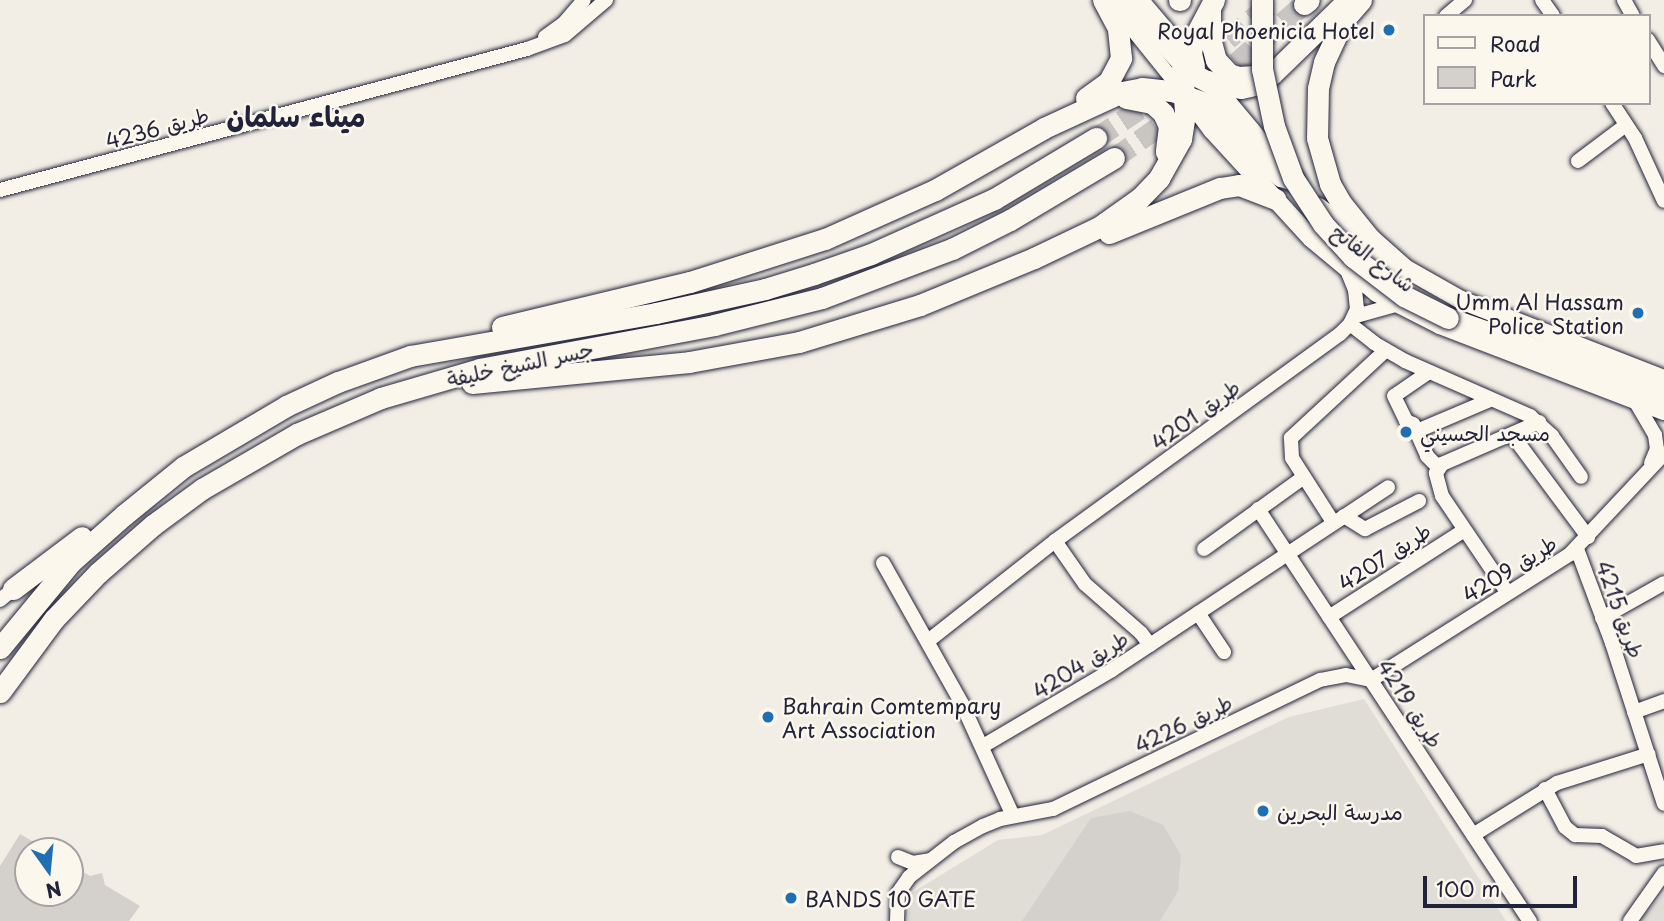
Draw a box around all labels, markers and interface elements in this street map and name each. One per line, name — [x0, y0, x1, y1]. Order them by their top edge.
legend — [1422, 14, 1650, 105]
place label: Royal Phoenicia Hotel — [1155, 17, 1375, 43]
marker: Royal Phoenicia Hotel — [1381, 22, 1397, 38]
text: Road — [1490, 27, 1541, 59]
text: Park — [1490, 62, 1537, 94]
district label: ميناء سلمان — [226, 99, 366, 133]
street label: طريق 4236 — [103, 101, 211, 153]
street label: شارع الفاتح — [1328, 218, 1420, 296]
place label: Umm Al Hassam Police Station — [1453, 288, 1624, 338]
marker: Umm Al Hassam Police Station — [1630, 305, 1646, 321]
street label: جسر الشيخ خليفة — [444, 335, 596, 391]
street label: طريق 4201 — [1146, 373, 1244, 455]
place label: مسجد الحسيني — [1420, 419, 1550, 445]
marker: مسجد الحسيني — [1398, 424, 1414, 440]
street label: طريق 4207 — [1333, 517, 1435, 595]
street label: طريق 4209 — [1457, 529, 1561, 607]
street label: طريق 4215 — [1592, 557, 1650, 661]
street label: طريق 4204 — [1028, 625, 1132, 703]
street label: طريق 4219 — [1373, 654, 1449, 752]
street label: طريق 4226 — [1130, 689, 1236, 757]
place label: Bahrain Comtempary Art Association — [782, 692, 1002, 742]
marker: Bahrain Comtempary Art Association — [760, 709, 776, 725]
place label: مدرسة البحرين — [1277, 798, 1403, 824]
marker: مدرسة البحرين — [1255, 803, 1271, 819]
north arrow — [14, 837, 84, 907]
scale bar — [1426, 862, 1580, 906]
text: 100 m — [1436, 872, 1500, 904]
text: N — [43, 875, 65, 906]
place label: BANDS 10 GATE — [805, 885, 978, 911]
marker: BANDS 10 GATE — [783, 890, 799, 906]

